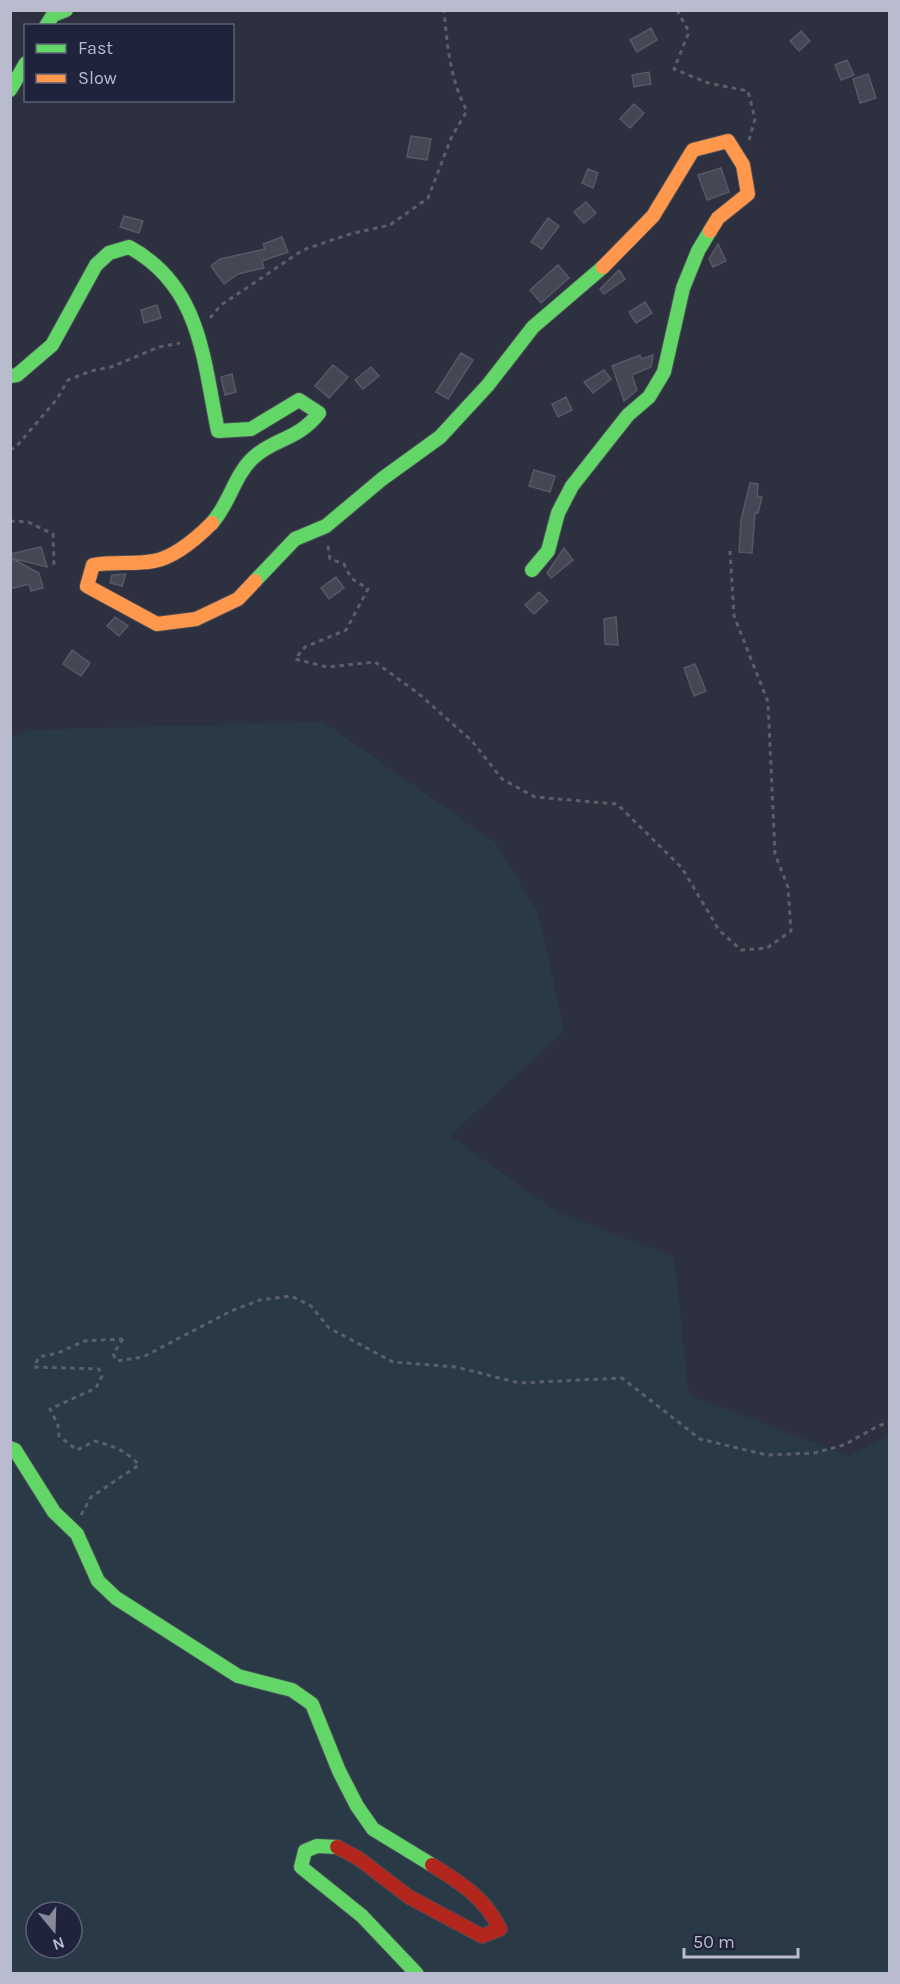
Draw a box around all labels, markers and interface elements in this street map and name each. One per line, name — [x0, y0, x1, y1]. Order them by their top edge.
legend — [24, 24, 234, 102]
text: Fast — [78, 37, 113, 59]
text: Slow — [78, 67, 117, 89]
north arrow — [24, 1900, 84, 1960]
scale bar — [684, 1921, 798, 1959]
text: 50 m — [693, 1931, 735, 1953]
text: N — [50, 1933, 67, 1955]

